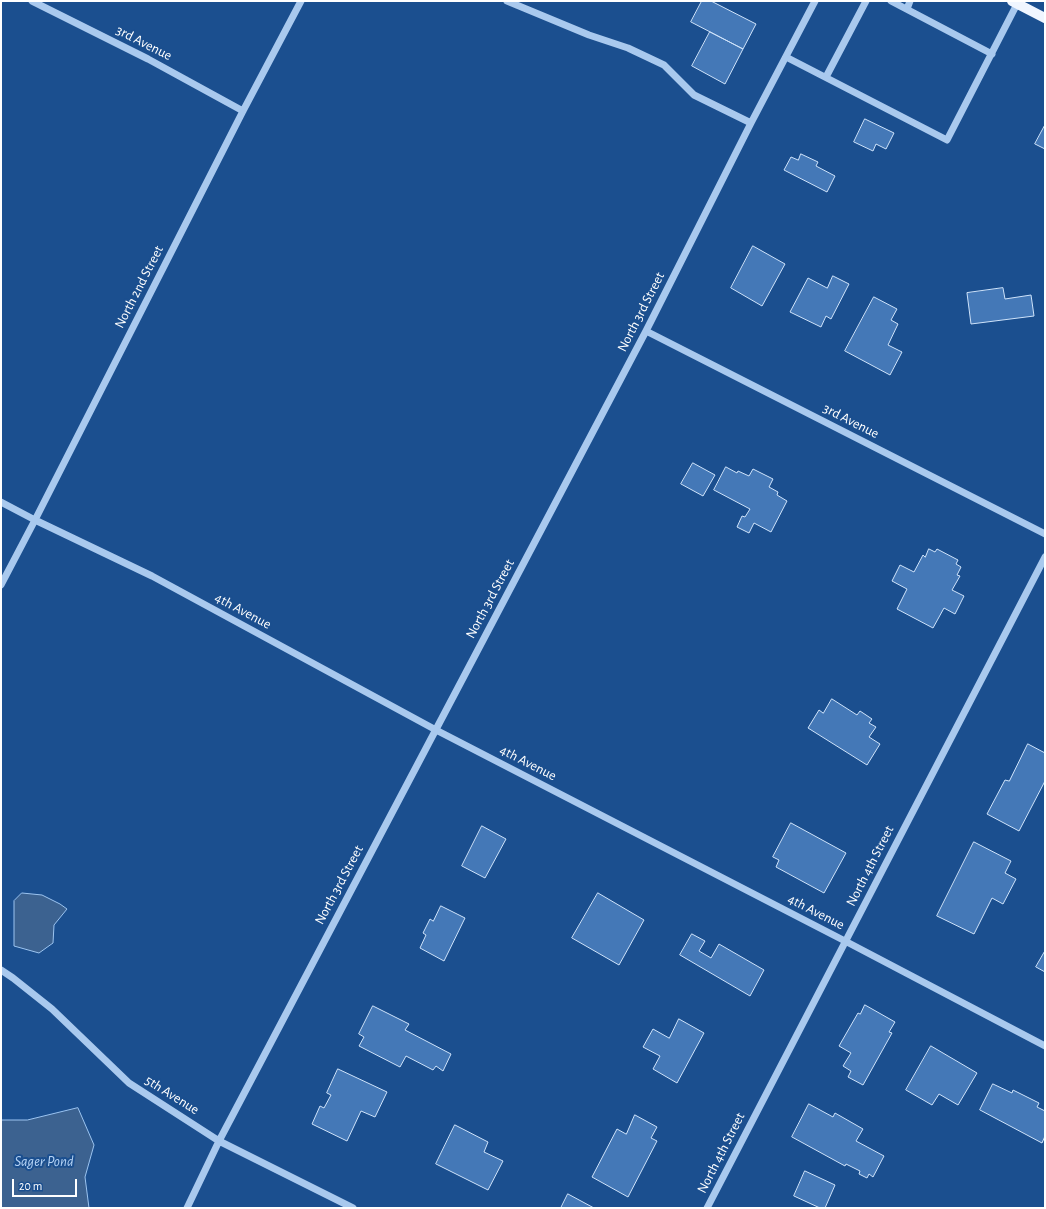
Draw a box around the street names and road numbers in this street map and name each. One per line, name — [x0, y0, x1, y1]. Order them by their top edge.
street label: 3rd Avenue — [113, 22, 175, 64]
street label: North 2nd Street — [111, 243, 167, 331]
street label: North 3rd Street — [614, 269, 668, 355]
street label: 3rd Avenue — [820, 400, 882, 442]
street label: North 3rd Street — [462, 556, 518, 642]
street label: 4th Avenue — [212, 589, 274, 633]
street label: 4th Avenue — [497, 742, 559, 784]
street label: North 4th Street — [842, 823, 898, 909]
street label: North 3rd Street — [311, 842, 367, 928]
street label: 4th Avenue — [785, 891, 847, 933]
street label: 5th Avenue — [142, 1072, 202, 1118]
street label: North 4th Street — [693, 1110, 749, 1196]

